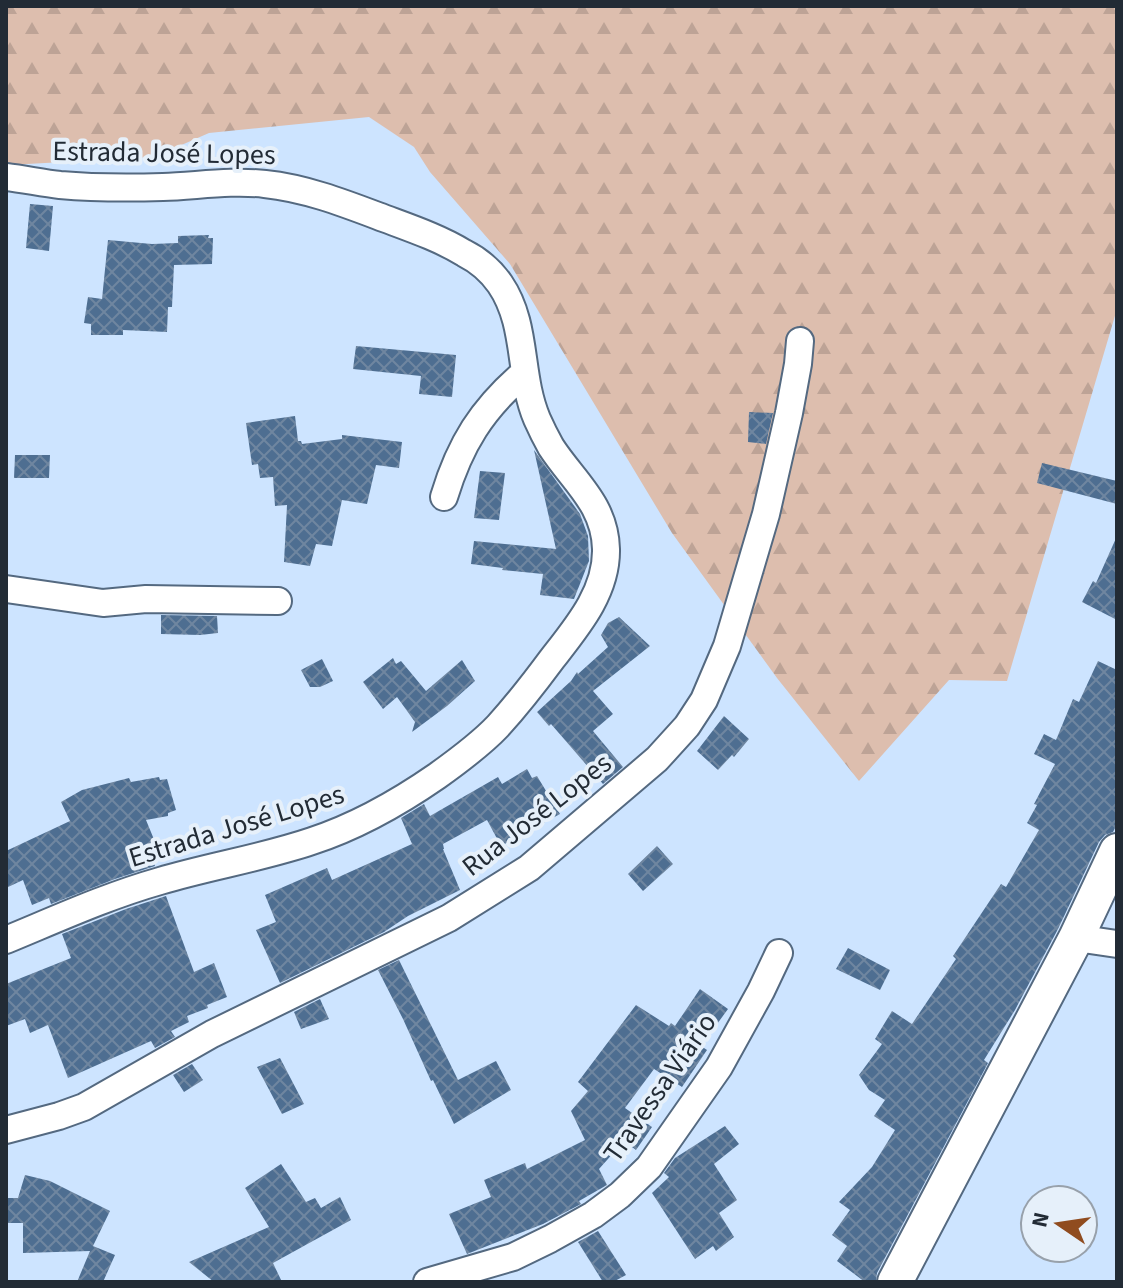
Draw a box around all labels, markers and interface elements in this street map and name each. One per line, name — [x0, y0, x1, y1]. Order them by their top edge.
street label: Estrada José Lopes — [52, 131, 276, 175]
street label: Rua José Lopes — [453, 744, 620, 886]
street label: Estrada José Lopes — [124, 774, 349, 878]
street label: Travessa Viário — [593, 1005, 726, 1170]
north arrow — [1019, 1184, 1099, 1264]
text: N — [1023, 1209, 1058, 1230]

